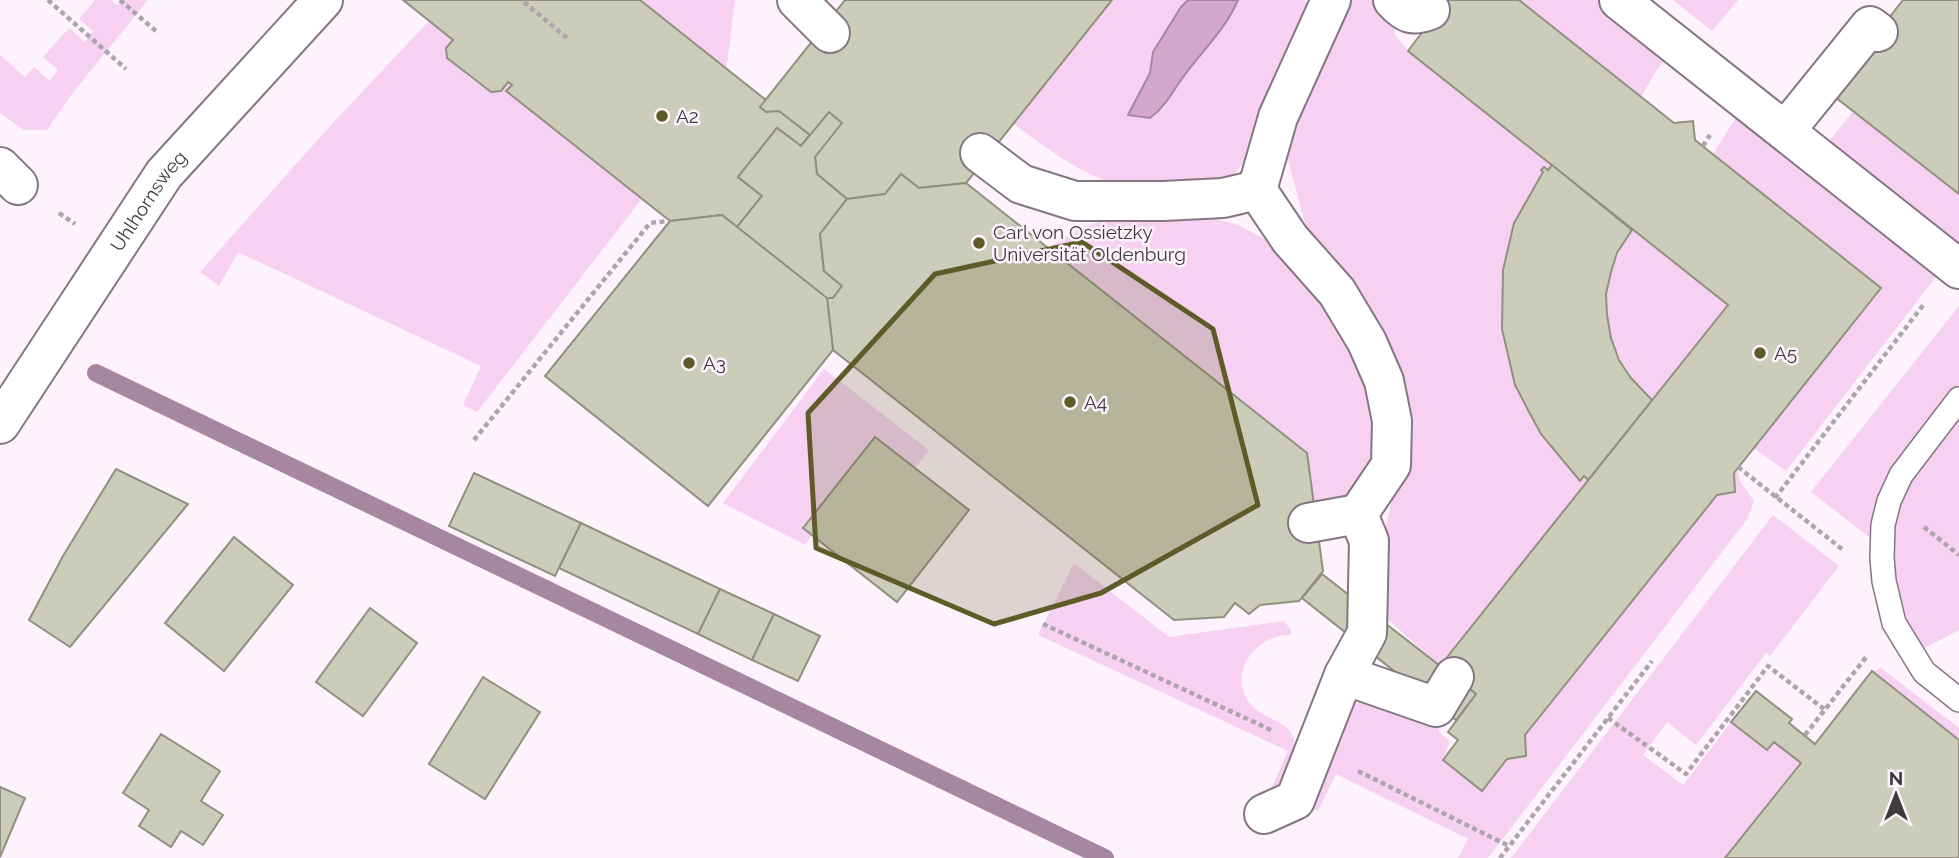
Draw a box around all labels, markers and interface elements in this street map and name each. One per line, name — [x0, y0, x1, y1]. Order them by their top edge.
place label: A2 — [676, 105, 699, 127]
marker: A2 — [654, 108, 670, 124]
street label: Uhlhornsweg — [106, 146, 191, 255]
place label: Carl von Ossietzky Universität Oldenburg — [993, 221, 1186, 265]
marker: Carl von Ossietzky Universität Oldenburg — [971, 235, 987, 251]
place label: A5 — [1774, 342, 1797, 364]
marker: A5 — [1752, 345, 1768, 361]
place label: A3 — [703, 352, 726, 374]
marker: A3 — [681, 355, 697, 371]
place label: A4 — [1084, 391, 1107, 413]
marker: A4 — [1062, 394, 1078, 410]
north arrow — [1861, 760, 1931, 830]
text: N — [1889, 767, 1903, 789]

